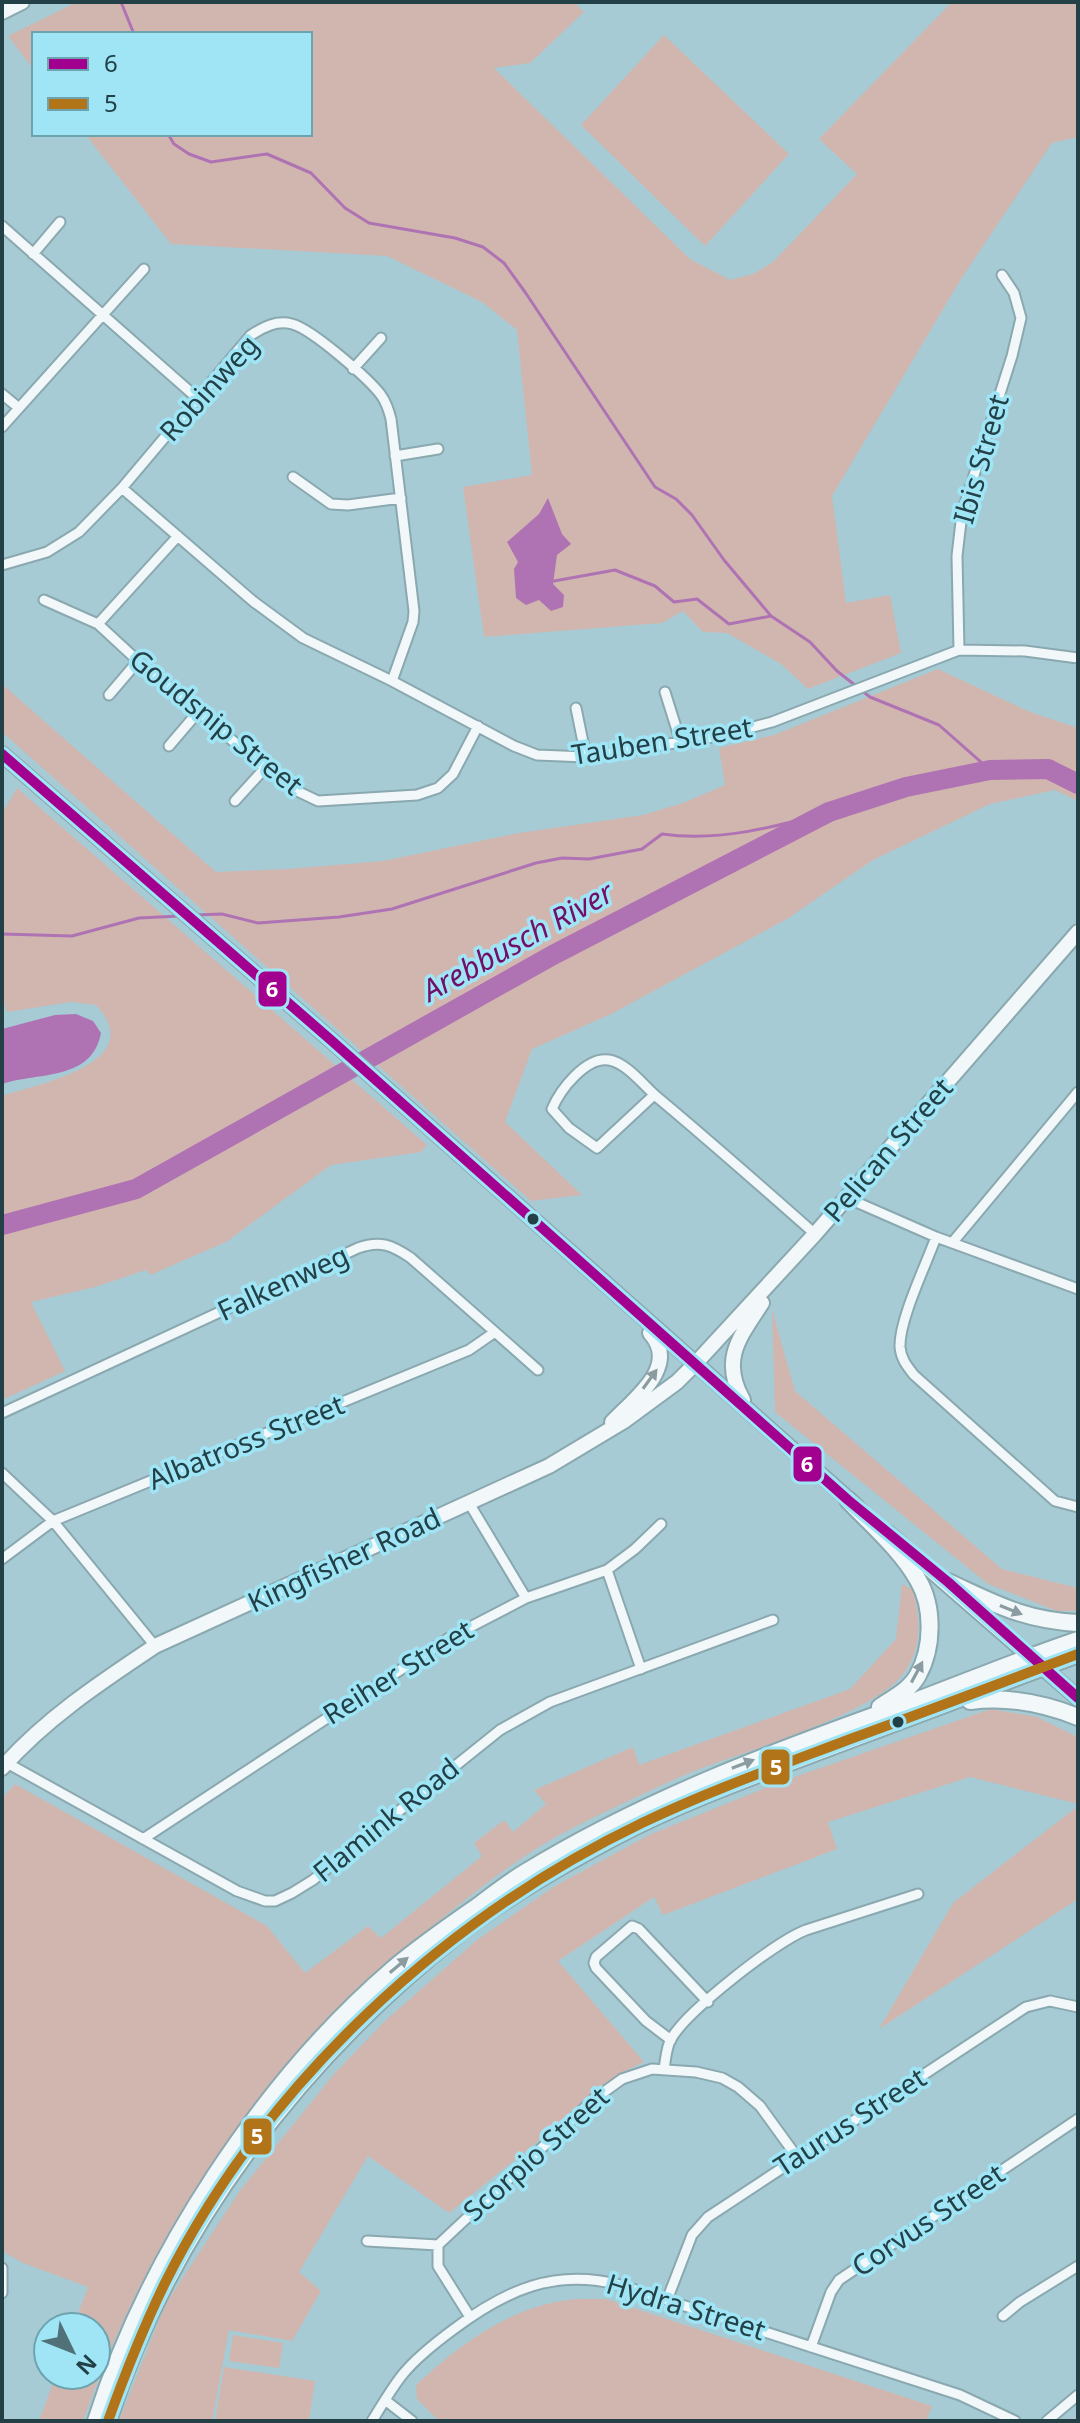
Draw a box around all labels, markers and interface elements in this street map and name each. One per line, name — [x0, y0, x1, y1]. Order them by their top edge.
legend — [32, 32, 312, 136]
text: 6 — [104, 46, 118, 79]
text: 5 — [104, 86, 118, 119]
street label: Robinweg — [150, 326, 266, 449]
street label: Ibis Street — [943, 390, 1017, 528]
street label: Goudsnip Street — [122, 640, 311, 803]
street label: Tauben Street — [569, 707, 755, 773]
water label: Arebbusch River — [412, 871, 621, 1011]
line badge: 6 — [257, 970, 288, 1008]
text: 6 — [266, 973, 278, 1003]
street label: Pelican Street — [814, 1069, 960, 1229]
unlabelled marker — [525, 1211, 541, 1227]
street label: Falkenweg — [211, 1235, 354, 1329]
one-way arrow — [642, 1368, 658, 1390]
street label: Albatross Street — [142, 1384, 349, 1498]
line badge: 6 — [792, 1445, 823, 1483]
text: 6 — [801, 1448, 813, 1478]
street label: Kingfisher Road — [241, 1498, 446, 1620]
one-way arrow — [999, 1604, 1023, 1617]
street label: Reiher Street — [315, 1610, 480, 1732]
one-way arrow — [910, 1660, 924, 1683]
unlabelled marker — [890, 1714, 906, 1730]
line badge: 5 — [760, 1748, 791, 1786]
street label: Flamink Road — [304, 1749, 466, 1890]
text: 5 — [770, 1751, 782, 1781]
one-way arrow — [731, 1757, 755, 1770]
one-way arrow — [389, 1957, 409, 1974]
street label: Taurus Street — [766, 2058, 933, 2185]
street label: Scorpio Street — [454, 2078, 616, 2229]
line badge: 5 — [242, 2117, 273, 2156]
text: 5 — [251, 2120, 263, 2150]
street label: Corvus Street — [844, 2154, 1011, 2284]
street label: Hydra Street — [602, 2264, 770, 2348]
north arrow — [32, 2311, 112, 2391]
text: N — [70, 2349, 104, 2382]

